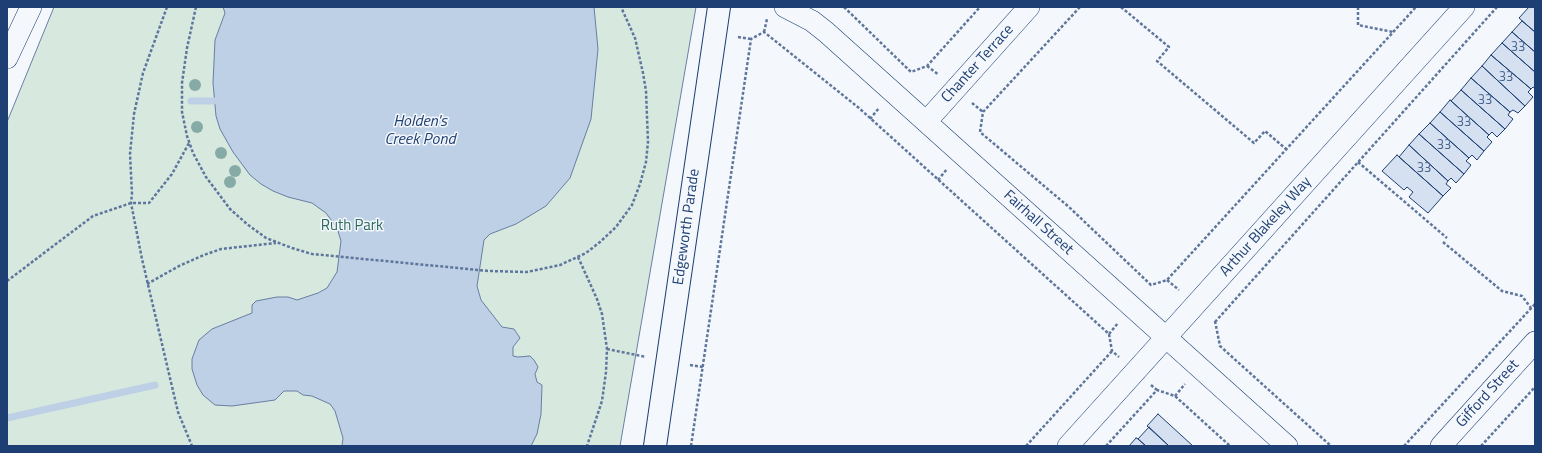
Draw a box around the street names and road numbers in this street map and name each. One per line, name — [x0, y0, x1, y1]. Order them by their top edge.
street label: Chanter Terrace — [938, 21, 1018, 107]
street label: Edgeworth Parade — [670, 168, 704, 286]
street label: Arthur Blakeley Way — [1217, 173, 1315, 281]
street label: Fairhall Street — [999, 187, 1077, 259]
street label: Gifford Street — [1453, 356, 1523, 432]

